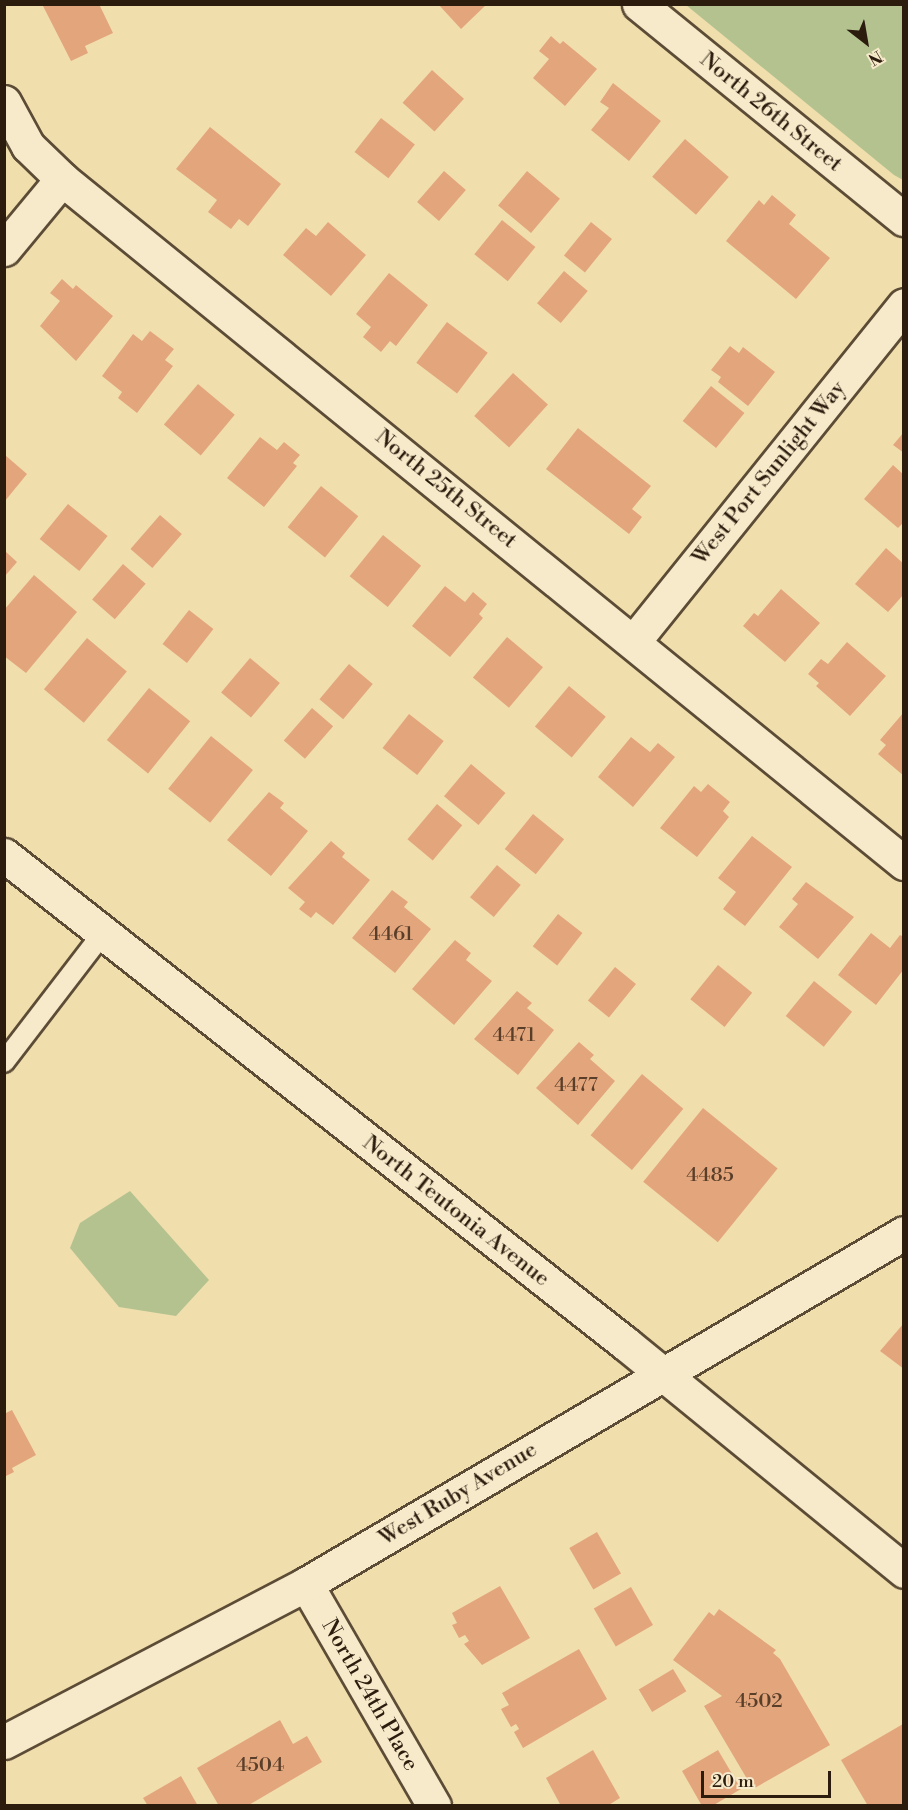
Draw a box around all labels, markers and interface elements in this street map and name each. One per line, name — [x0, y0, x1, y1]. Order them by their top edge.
north arrow — [836, 12, 896, 72]
street label: North 26th Street — [694, 46, 848, 178]
text: N — [865, 46, 886, 69]
street label: West Port Sunlight Way — [687, 376, 851, 570]
street label: North 25th Street — [370, 424, 522, 554]
house number: 4461 — [369, 922, 413, 946]
house number: 4471 — [493, 1023, 535, 1047]
house number: 4477 — [554, 1073, 598, 1097]
street label: North Teutonia Avenue — [357, 1130, 555, 1292]
house number: 4485 — [686, 1163, 734, 1187]
street label: West Ruby Avenue — [374, 1436, 542, 1552]
street label: North 24th Place — [316, 1614, 424, 1776]
house number: 4502 — [735, 1689, 783, 1713]
house number: 4504 — [236, 1753, 284, 1777]
scale bar — [704, 1759, 834, 1797]
text: 20 m — [712, 1770, 754, 1793]

